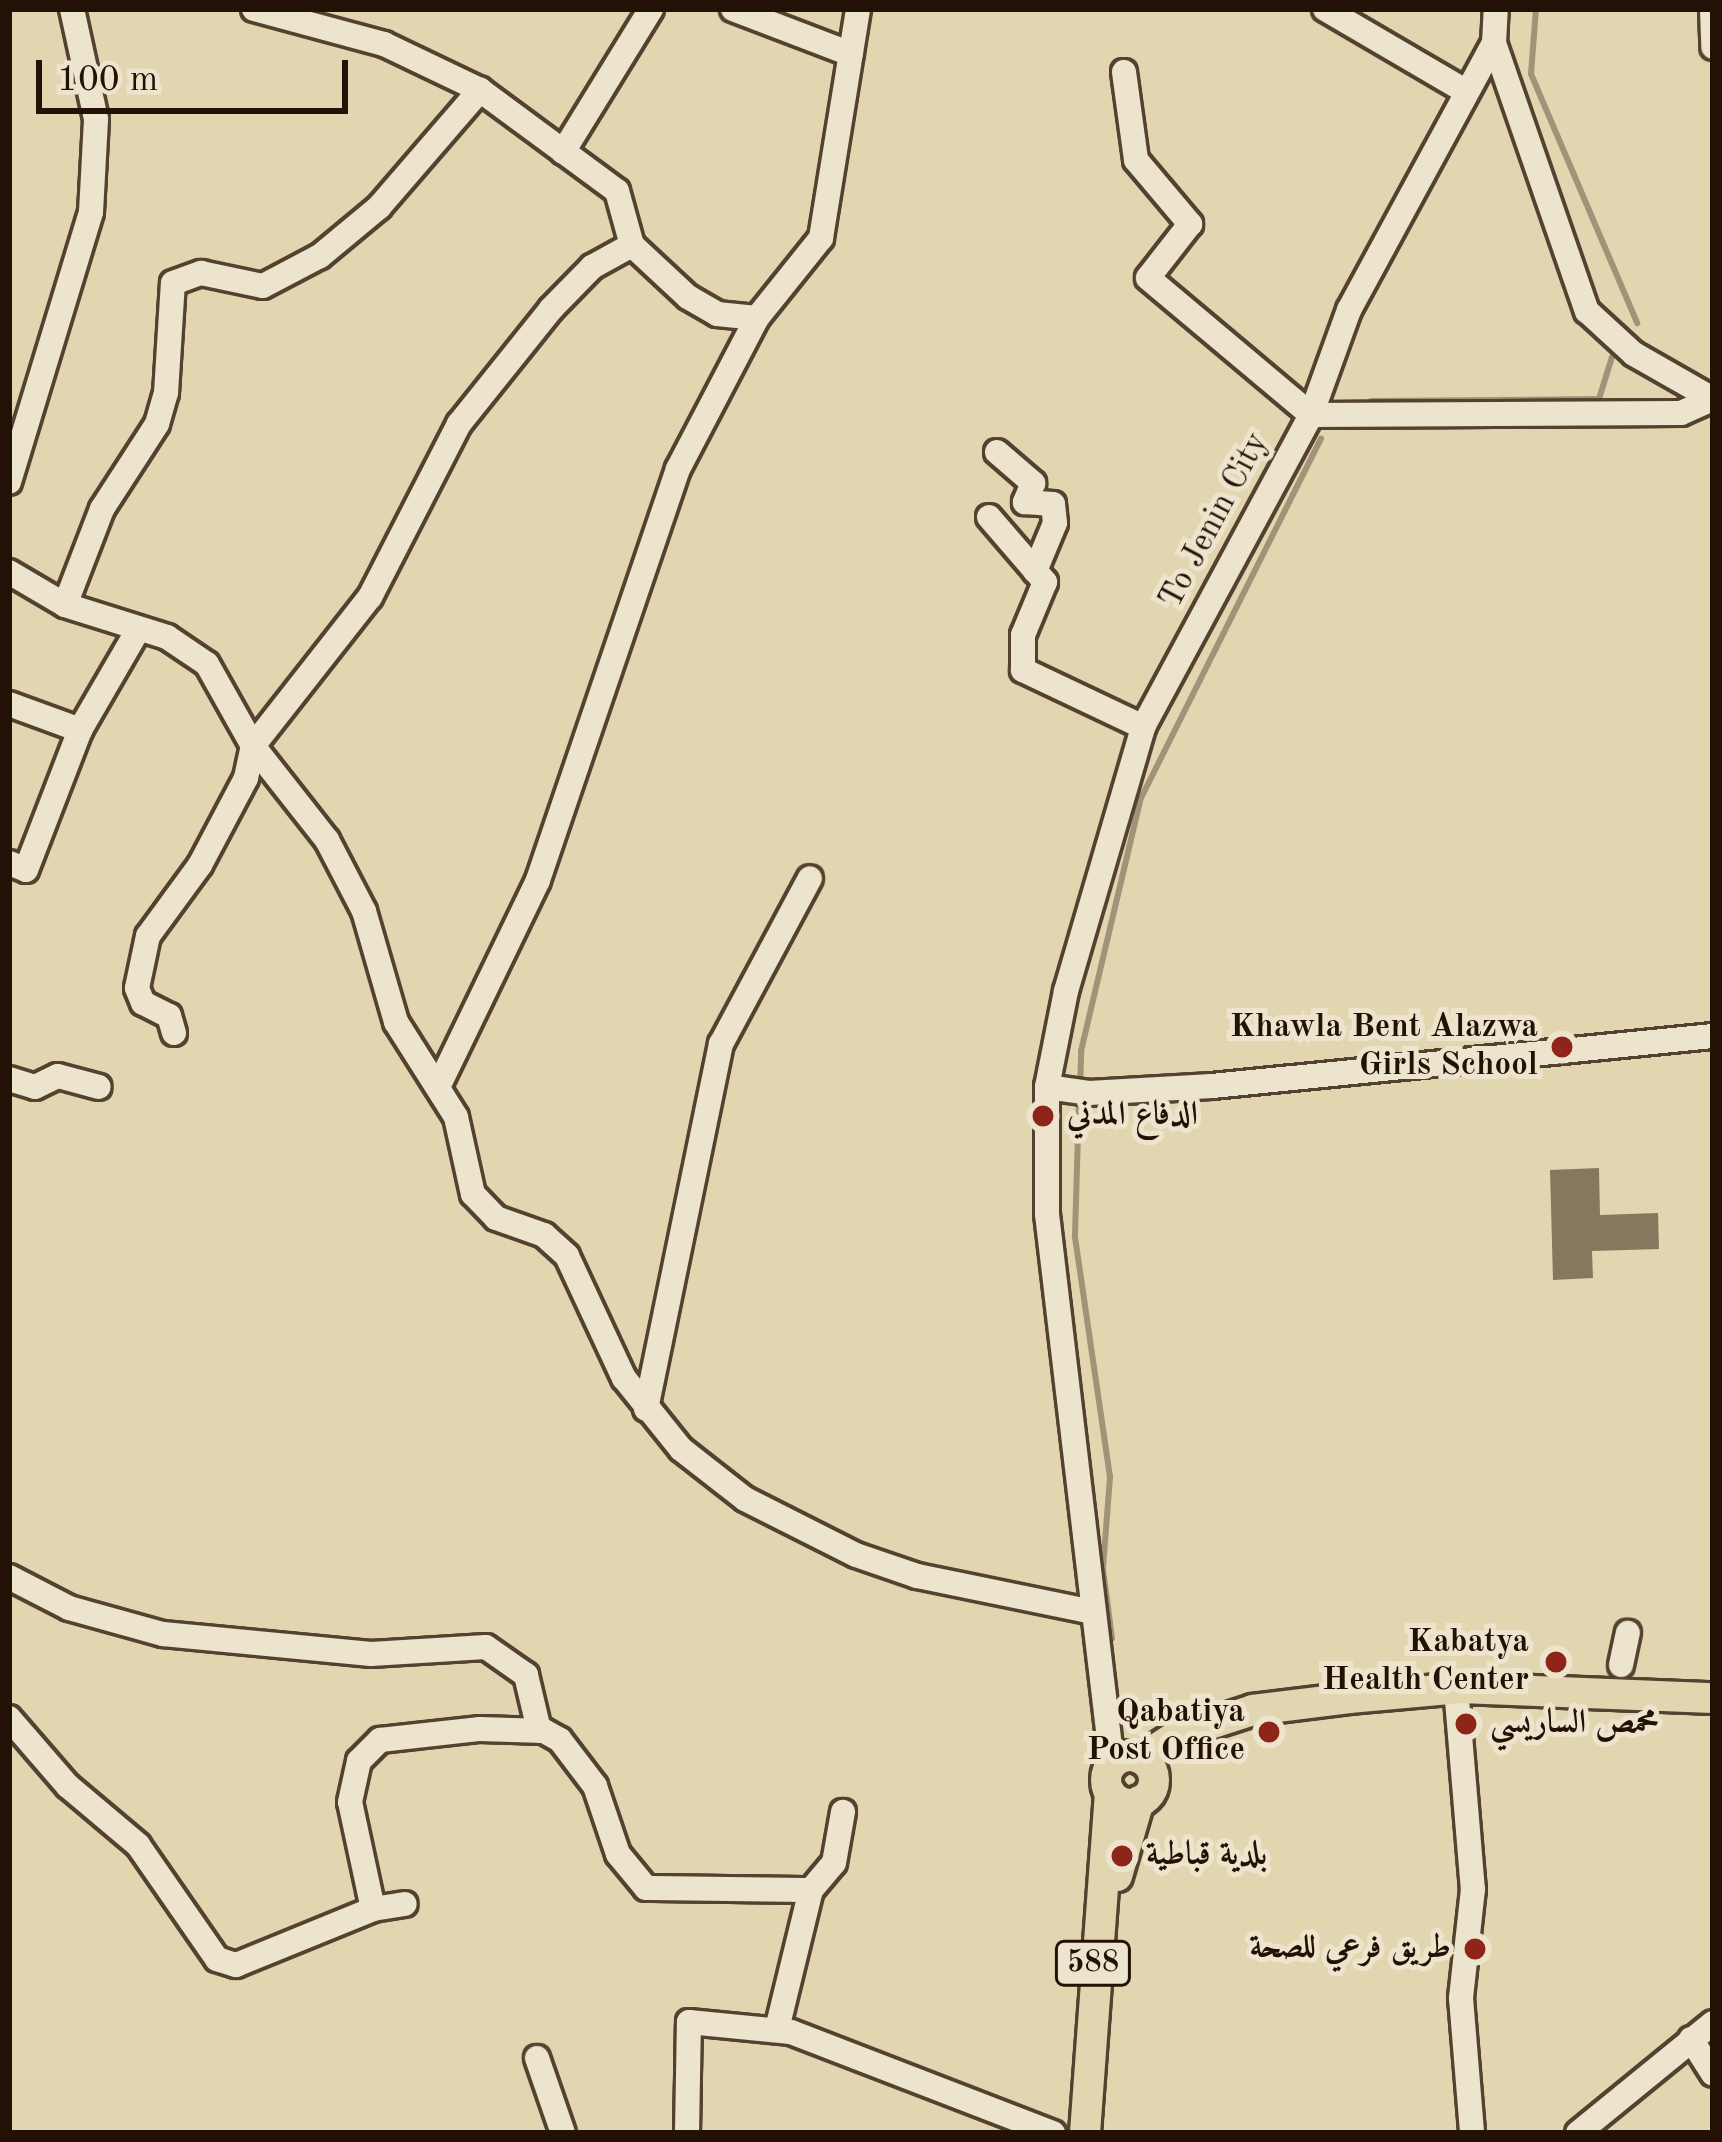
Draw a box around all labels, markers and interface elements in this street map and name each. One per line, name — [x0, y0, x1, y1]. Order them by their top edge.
scale bar — [42, 36, 354, 110]
text: 100 m — [57, 63, 158, 99]
street label: To Jenin City — [1152, 426, 1278, 616]
place label: Khawla Bent Alazwa Girls School — [1230, 1008, 1538, 1086]
marker: Khawla Bent Alazwa Girls School — [1549, 1034, 1575, 1060]
place label: الدفاع المدني — [1067, 1096, 1198, 1136]
marker: الدفاع المدني — [1030, 1103, 1056, 1129]
place label: Kabatya Health Center — [1322, 1623, 1529, 1701]
marker: Kabatya Health Center — [1540, 1646, 1572, 1678]
place label: Qabatiya Post Office — [1087, 1693, 1245, 1771]
place label: محمص الساريسي — [1490, 1704, 1658, 1744]
marker: محمص الساريسي — [1453, 1711, 1479, 1737]
marker: Qabatiya Post Office — [1256, 1719, 1282, 1745]
place label: بلدية قباطية — [1146, 1836, 1267, 1876]
marker: بلدية قباطية — [1109, 1843, 1135, 1869]
place label: طريق فرعي للصحة — [1249, 1929, 1451, 1969]
marker: طريق فرعي للصحة — [1462, 1936, 1488, 1962]
road number: 588 — [1054, 1939, 1132, 1987]

